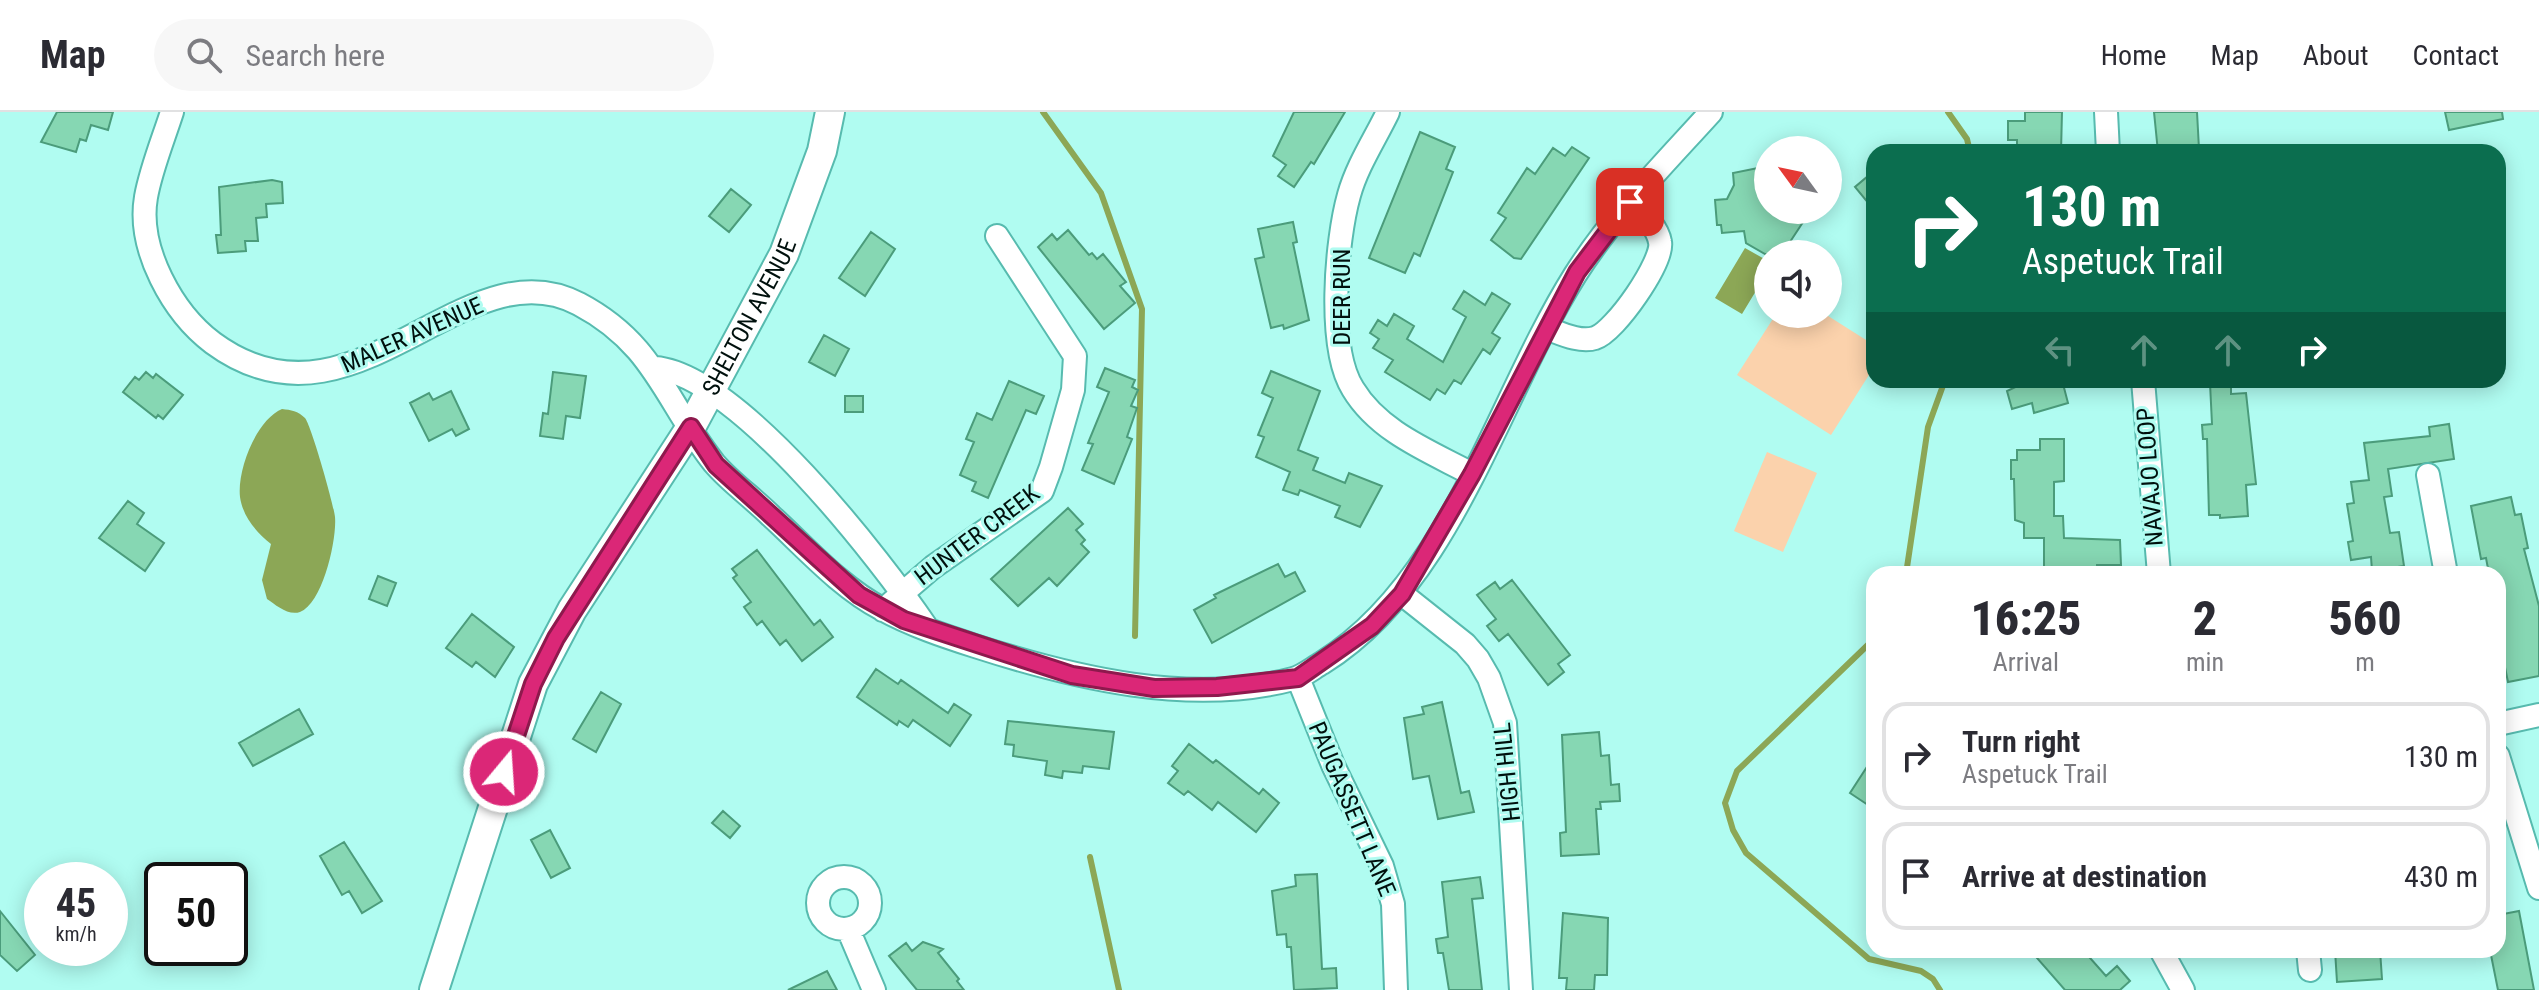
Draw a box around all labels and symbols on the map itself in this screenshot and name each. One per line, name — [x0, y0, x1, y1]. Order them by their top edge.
north arrow — [1754, 136, 1842, 224]
pin — [1596, 168, 1664, 236]
street label: SHELTON AVENUE — [697, 235, 802, 400]
street label: DEER RUN — [1328, 249, 1356, 345]
street label: MALER AVENUE — [337, 291, 487, 379]
street label: NAVAJO LOOP — [2131, 407, 2169, 547]
street label: HUNTER CREEK — [909, 479, 1045, 591]
street label: PAUGASSETT LANE — [1303, 718, 1401, 900]
street label: HIGH HILL — [1488, 721, 1526, 823]
position arrow — [462, 730, 546, 814]
speed limit sign: 50 — [144, 862, 248, 966]

